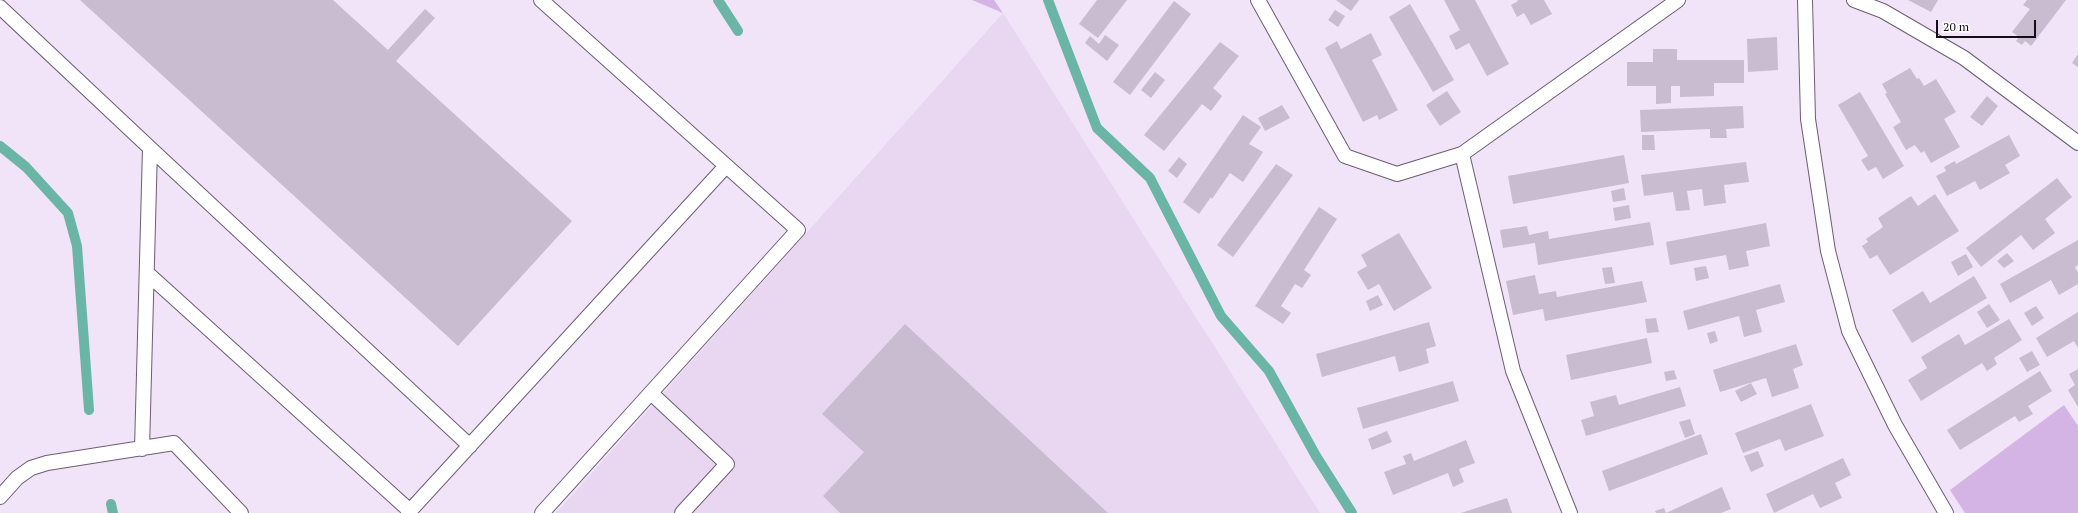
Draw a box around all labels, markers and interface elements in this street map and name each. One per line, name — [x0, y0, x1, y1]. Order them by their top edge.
scale bar — [1938, 12, 2038, 38]
text: 20 m — [1943, 19, 1969, 34]

